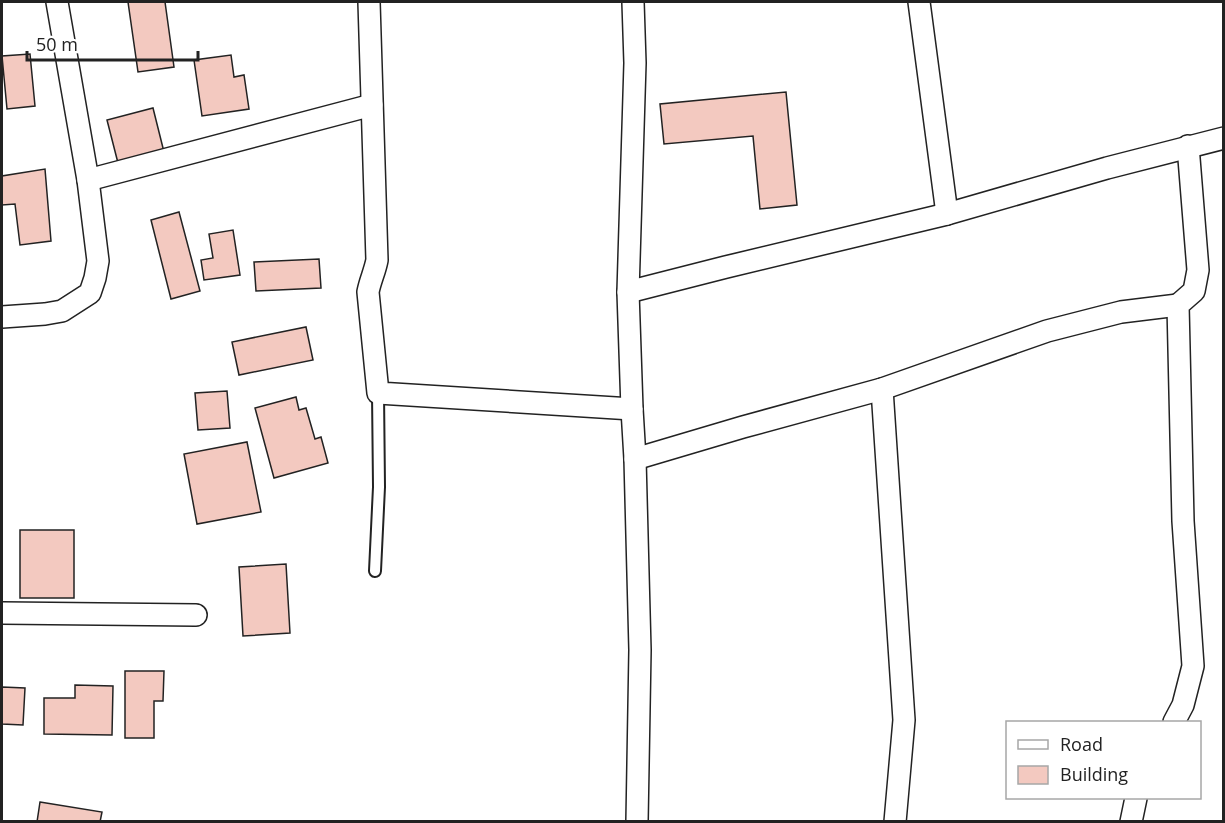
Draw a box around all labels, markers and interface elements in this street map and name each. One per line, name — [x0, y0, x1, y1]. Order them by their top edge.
scale bar — [27, 24, 198, 62]
text: 50 m — [36, 32, 78, 56]
legend — [1006, 721, 1201, 799]
text: Road — [1060, 732, 1103, 756]
text: Building — [1060, 762, 1128, 786]

